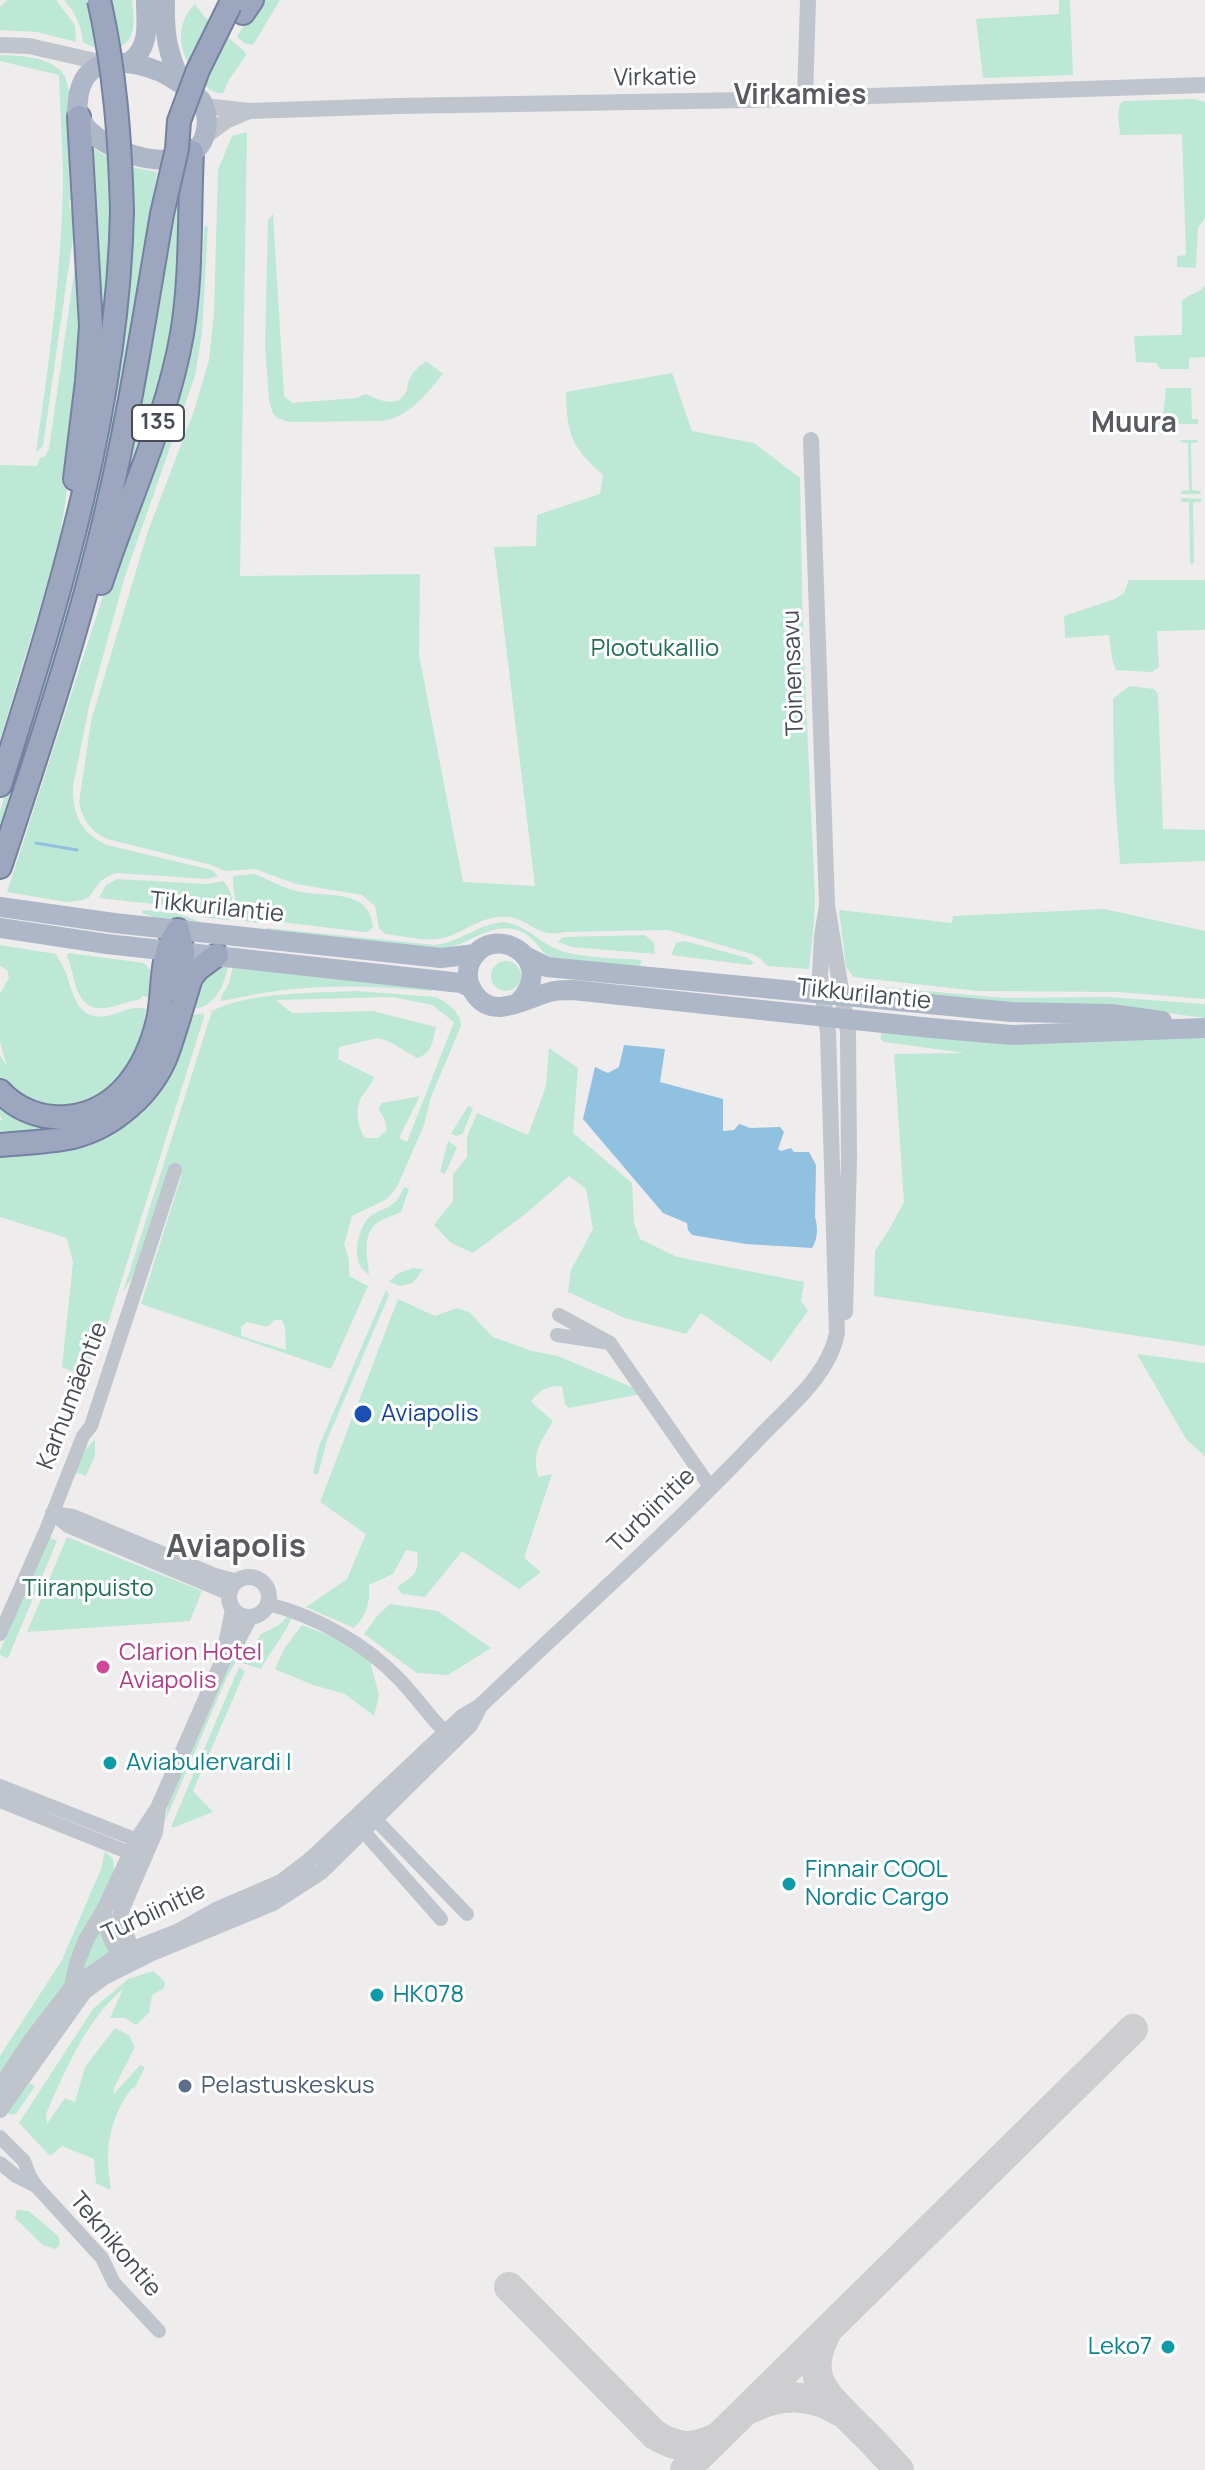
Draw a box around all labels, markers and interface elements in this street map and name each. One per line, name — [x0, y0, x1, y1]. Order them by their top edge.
street label: Virkatie — [613, 63, 697, 93]
district label: Virkamies — [734, 79, 866, 113]
road number: 135 — [132, 405, 184, 441]
district label: Muura — [1091, 407, 1177, 441]
street label: Toinensavu — [777, 609, 811, 737]
park label: Plootukallio — [591, 635, 719, 663]
street label: Tikkurilantie — [149, 887, 285, 929]
street label: Tikkurilantie — [796, 974, 932, 1016]
street label: Karhumäentie — [32, 1318, 114, 1474]
place label: Aviapolis — [381, 1400, 479, 1428]
marker: Aviapolis — [352, 1403, 374, 1425]
street label: Turbiinitie — [602, 1462, 702, 1560]
district label: Aviapolis — [166, 1529, 306, 1567]
park label: Tiiranpuisto — [22, 1575, 154, 1603]
place label: Clarion Hotel Aviapolis — [119, 1639, 262, 1695]
marker: Clarion Hotel Aviapolis — [94, 1658, 112, 1676]
place label: Aviabulervardi I — [126, 1749, 292, 1777]
marker: Aviabulervardi I — [101, 1754, 119, 1772]
place label: Finnair COOL Nordic Cargo — [805, 1856, 949, 1912]
marker: Finnair COOL Nordic Cargo — [780, 1875, 798, 1893]
street label: Turbiinitie — [98, 1877, 210, 1949]
place label: HK078 — [393, 1981, 464, 2009]
marker: HK078 — [368, 1986, 386, 2004]
place label: Pelastuskeskus — [201, 2072, 374, 2100]
marker: Pelastuskeskus — [176, 2077, 194, 2095]
street label: Teknikontie — [63, 2187, 167, 2303]
place label: Leko7 — [1088, 2333, 1152, 2361]
marker: Leko7 — [1159, 2338, 1177, 2356]

